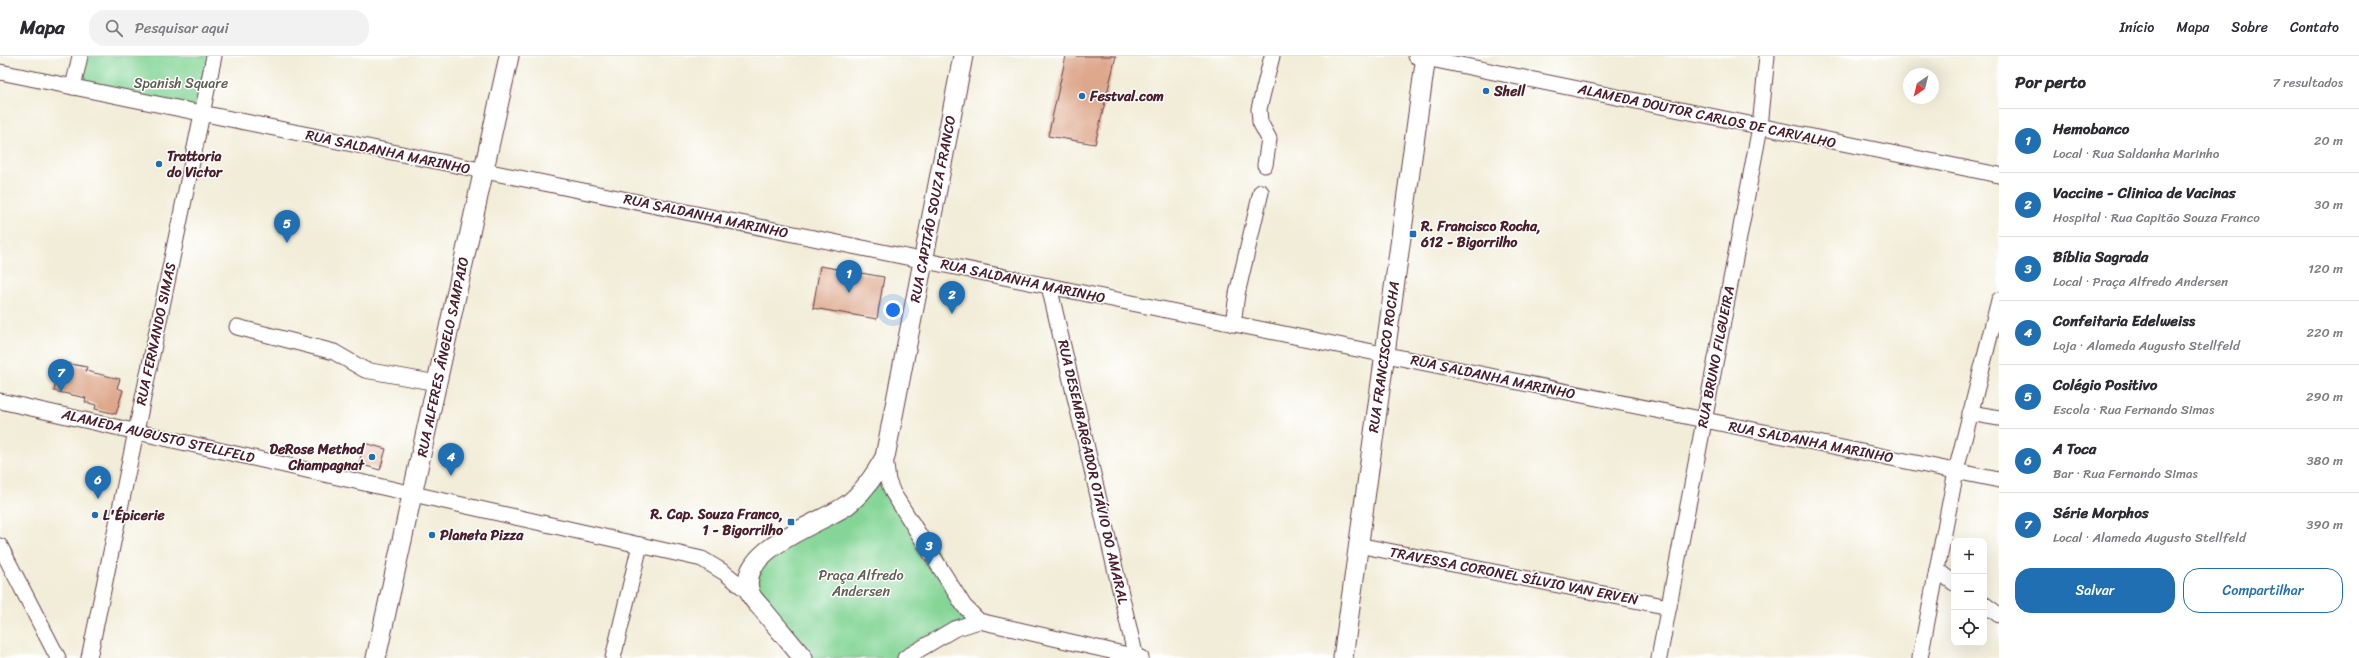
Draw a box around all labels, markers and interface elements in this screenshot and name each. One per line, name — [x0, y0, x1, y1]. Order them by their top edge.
search box — [89, 10, 369, 46]
text: Mapa — [20, 11, 65, 44]
text: Pesquisar aqui — [135, 15, 229, 41]
text: Início — [2120, 15, 2154, 40]
text: Mapa — [2176, 15, 2209, 40]
text: Sobre — [2231, 15, 2268, 40]
text: Contato — [2290, 15, 2339, 40]
icon: search — [103, 17, 125, 39]
text: Por perto — [2015, 67, 2086, 97]
north arrow — [1903, 68, 1939, 104]
park label: Spanish Square — [134, 71, 228, 96]
text: 7 resultados — [2273, 71, 2343, 94]
street label: ALAMEDA DOUTOR CARLOS DE CARVALHO — [1575, 76, 1838, 156]
place label: Shell — [1493, 79, 1526, 104]
place label: Festval.com — [1089, 84, 1164, 109]
marker: Shell — [1481, 86, 1491, 96]
marker: Festval.com — [1077, 91, 1087, 101]
street label: RUA CAPITÃO SOUZA FRANCO — [903, 113, 963, 305]
text: Hemobanco — [2053, 116, 2129, 142]
street label: RUA SALDANHA MARINHO — [303, 122, 473, 182]
text: 1 — [2025, 129, 2031, 152]
text: 20 m — [2314, 129, 2343, 152]
text: Local · Rua Saldanha Marinho — [2053, 142, 2219, 165]
place label: Trattoria do Victor — [167, 144, 223, 185]
marker: Trattoria do Victor — [154, 159, 164, 169]
text: Vaccine - Clinica de Vacinas — [2053, 180, 2236, 206]
street label: RUA SALDANHA MARINHO — [621, 186, 791, 246]
text: 2 — [2024, 193, 2032, 216]
text: 30 m — [2314, 193, 2343, 216]
text: Hospital · Rua Capitão Souza Franco — [2053, 206, 2260, 229]
pin: 5 — [274, 210, 300, 243]
place label: R. Francisco Rocha, 612 - Bigorrilho — [1420, 214, 1541, 255]
marker: R. Francisco Rocha, 612 - Bigorrilho — [1408, 229, 1418, 239]
text: Bíblia Sagrada — [2053, 244, 2148, 270]
street label: RUA SALDANHA MARINHO — [938, 251, 1108, 311]
street label: RUA ALFERES ÂNGELO SAMPAIO — [410, 255, 476, 459]
text: 3 — [2024, 257, 2032, 280]
text: 120 m — [2308, 257, 2343, 280]
street label: RUA FERNANDO SIMAS — [129, 260, 183, 408]
pin: 1 — [836, 260, 862, 293]
text: Local · Praça Alfredo Andersen — [2053, 270, 2228, 293]
street label: RUA FRANCISCO ROCHA — [1361, 280, 1407, 434]
pin: 2 — [939, 281, 965, 314]
street label: RUA BRUNO FILGUEIRA — [1690, 284, 1742, 430]
your location — [883, 300, 903, 320]
text: Confeitaria Edelweiss — [2053, 308, 2195, 334]
text: 4 — [2024, 321, 2032, 344]
text: 220 m — [2306, 321, 2343, 344]
text: Loja · Alameda Augusto Stellfeld — [2053, 334, 2240, 357]
street label: RUA DESEMBARGADOR OTÁVIO DO AMARAL — [1050, 337, 1136, 607]
street label: RUA SALDANHA MARINHO — [1408, 347, 1578, 407]
pin: 7 — [48, 359, 74, 392]
text: Colégio Positivo — [2053, 372, 2157, 398]
text: 5 — [2024, 385, 2032, 408]
text: 290 m — [2306, 385, 2343, 408]
text: Escola · Rua Fernando Simas — [2053, 398, 2214, 421]
street label: ALAMEDA AUGUSTO STELLFELD — [58, 401, 258, 471]
street label: RUA SALDANHA MARINHO — [1726, 414, 1896, 470]
text: A Toca — [2053, 436, 2096, 462]
place label: DeRose Method Champagnat — [270, 437, 366, 478]
pin: 4 — [438, 443, 464, 476]
text: 6 — [2024, 449, 2032, 472]
text: 380 m — [2306, 449, 2343, 472]
marker: DeRose Method Champagnat — [367, 452, 377, 462]
text: Bar · Rua Fernando Simas — [2053, 462, 2198, 485]
pin: 6 — [85, 466, 111, 499]
text: Série Morphos — [2053, 500, 2149, 526]
place label: R. Cap. Souza Franco, 1 - Bigorrilho — [650, 502, 784, 543]
place label: L'Épicerie — [103, 503, 166, 528]
marker: L'Épicerie — [90, 510, 100, 520]
text: 7 — [2024, 513, 2032, 536]
text: 390 m — [2306, 513, 2343, 536]
marker: R. Cap. Souza Franco, 1 - Bigorrilho — [786, 517, 796, 527]
place label: Planeta Pizza — [440, 523, 524, 548]
text: Local · Alameda Augusto Stellfeld — [2053, 526, 2246, 549]
marker: Planeta Pizza — [427, 530, 437, 540]
pin: 3 — [916, 532, 942, 565]
map controls — [1951, 538, 1987, 646]
button: + — [1951, 538, 1987, 574]
street label: TRAVESSA CORONEL SÍLVIO VAN ERVEN — [1388, 540, 1641, 612]
park label: Praça Alfredo Andersen — [818, 563, 904, 604]
button: Salvar — [2015, 568, 2175, 613]
button: Compartilhar — [2183, 568, 2343, 613]
button: − — [1951, 574, 1987, 610]
button: locate — [1951, 610, 1987, 646]

